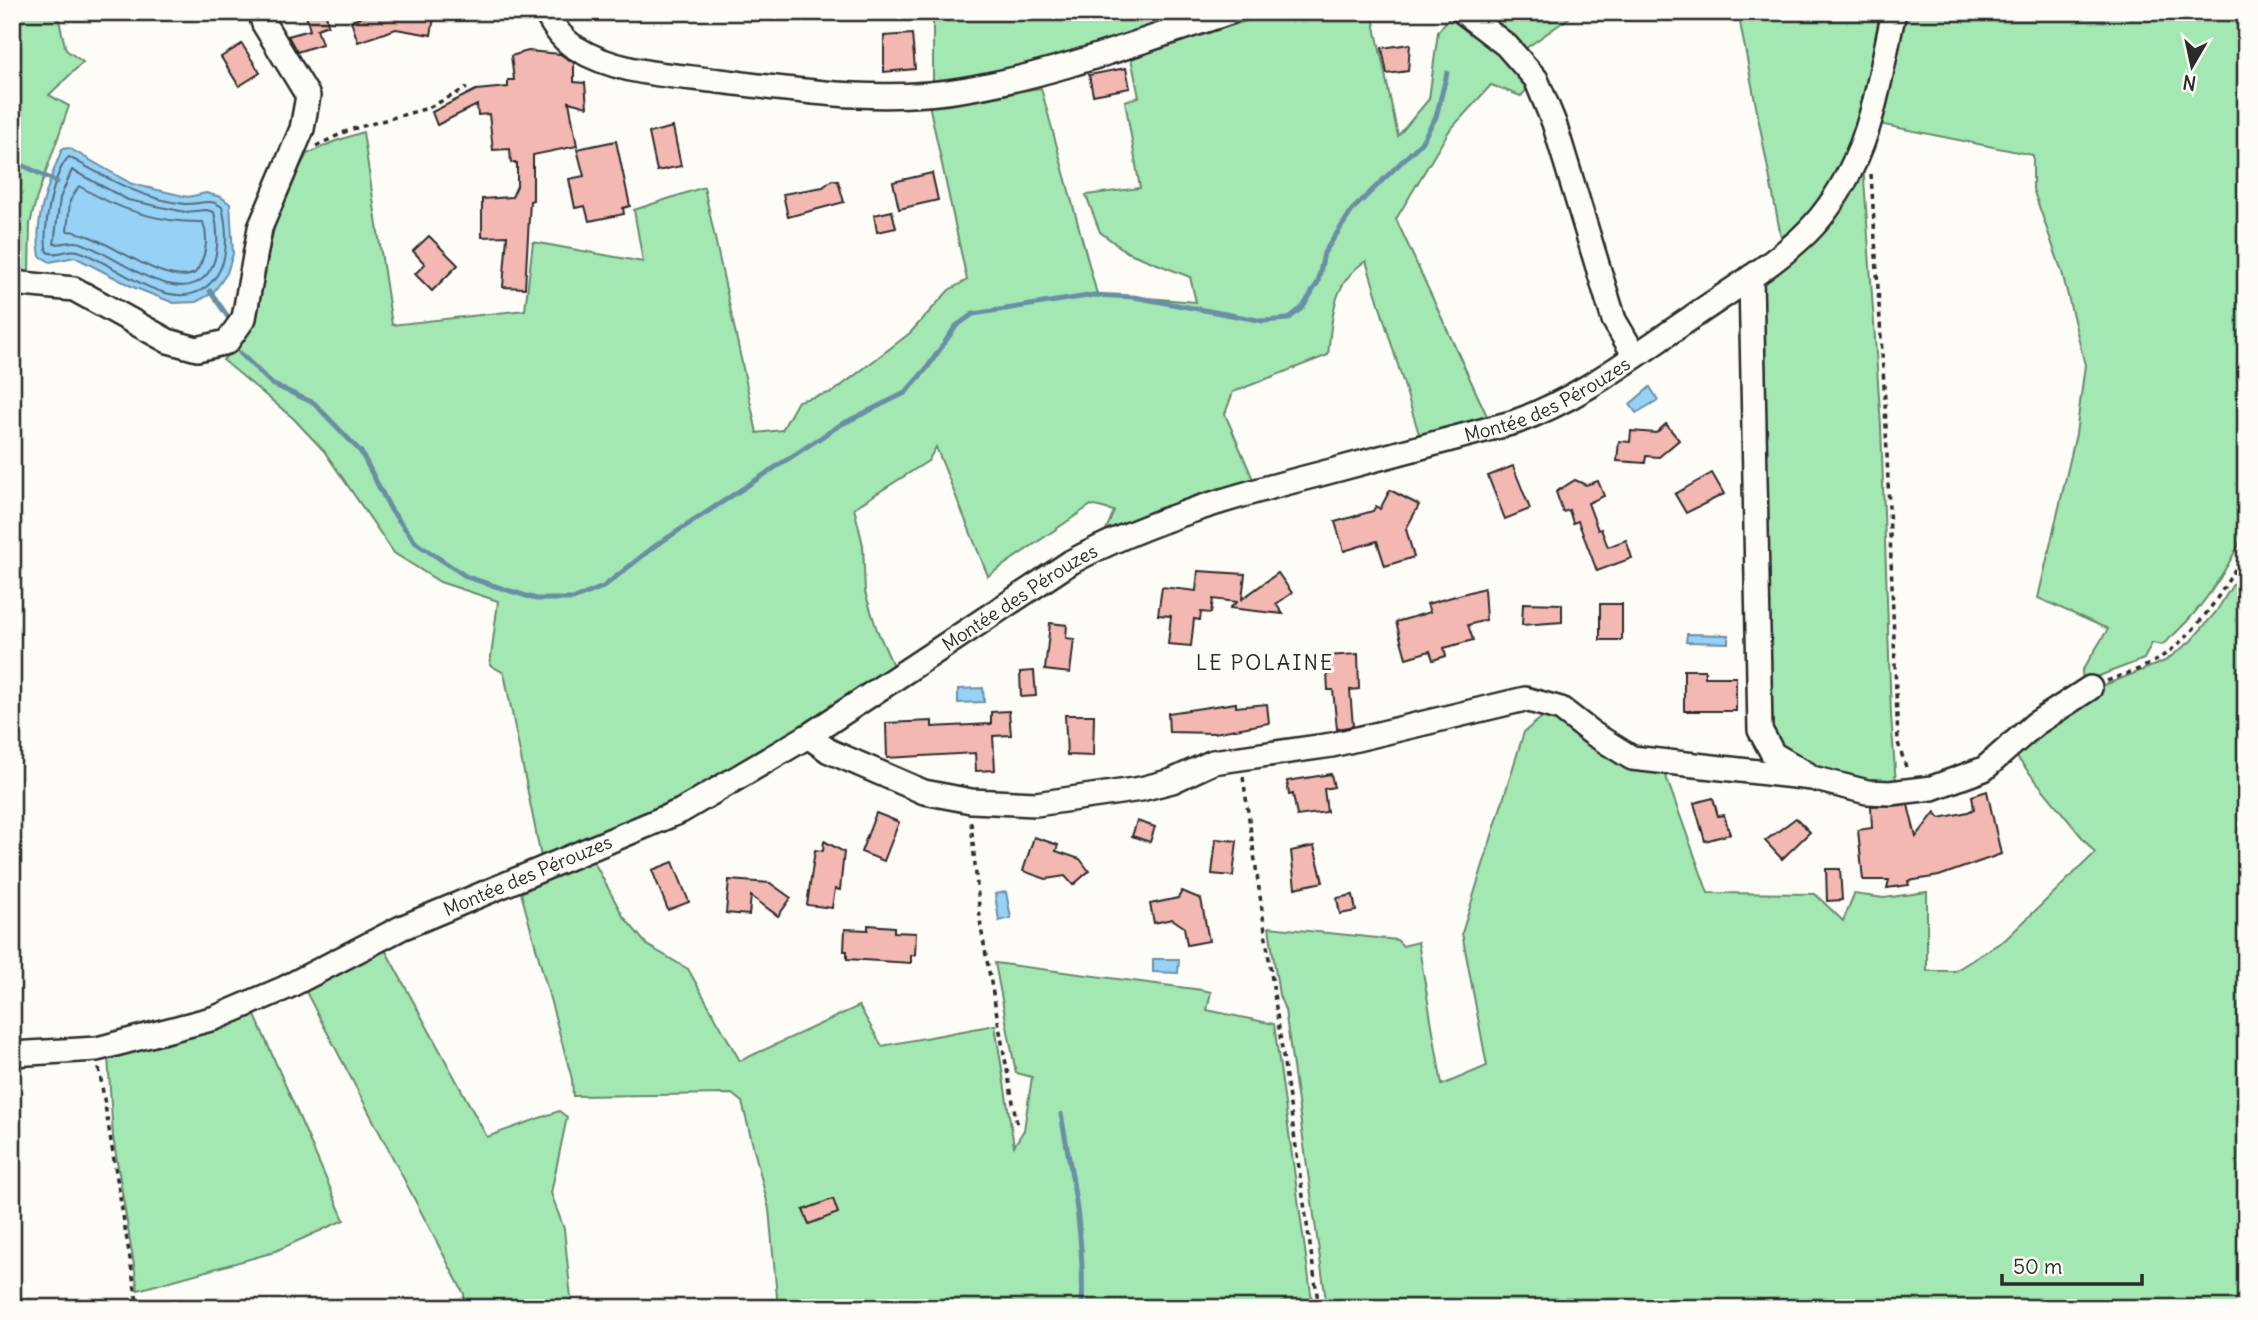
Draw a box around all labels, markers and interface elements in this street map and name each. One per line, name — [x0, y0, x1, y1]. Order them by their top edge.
north arrow — [2156, 32, 2226, 102]
text: N — [2181, 70, 2198, 96]
street label: Montée des Pérouzes — [1462, 351, 1634, 447]
street label: Montée des Pérouzes — [937, 538, 1101, 656]
district label: LE POLAINE — [1196, 649, 1334, 676]
street label: Montée des Pérouzes — [440, 829, 615, 921]
scale bar — [2002, 1243, 2142, 1287]
text: 50 m — [2013, 1253, 2062, 1280]

